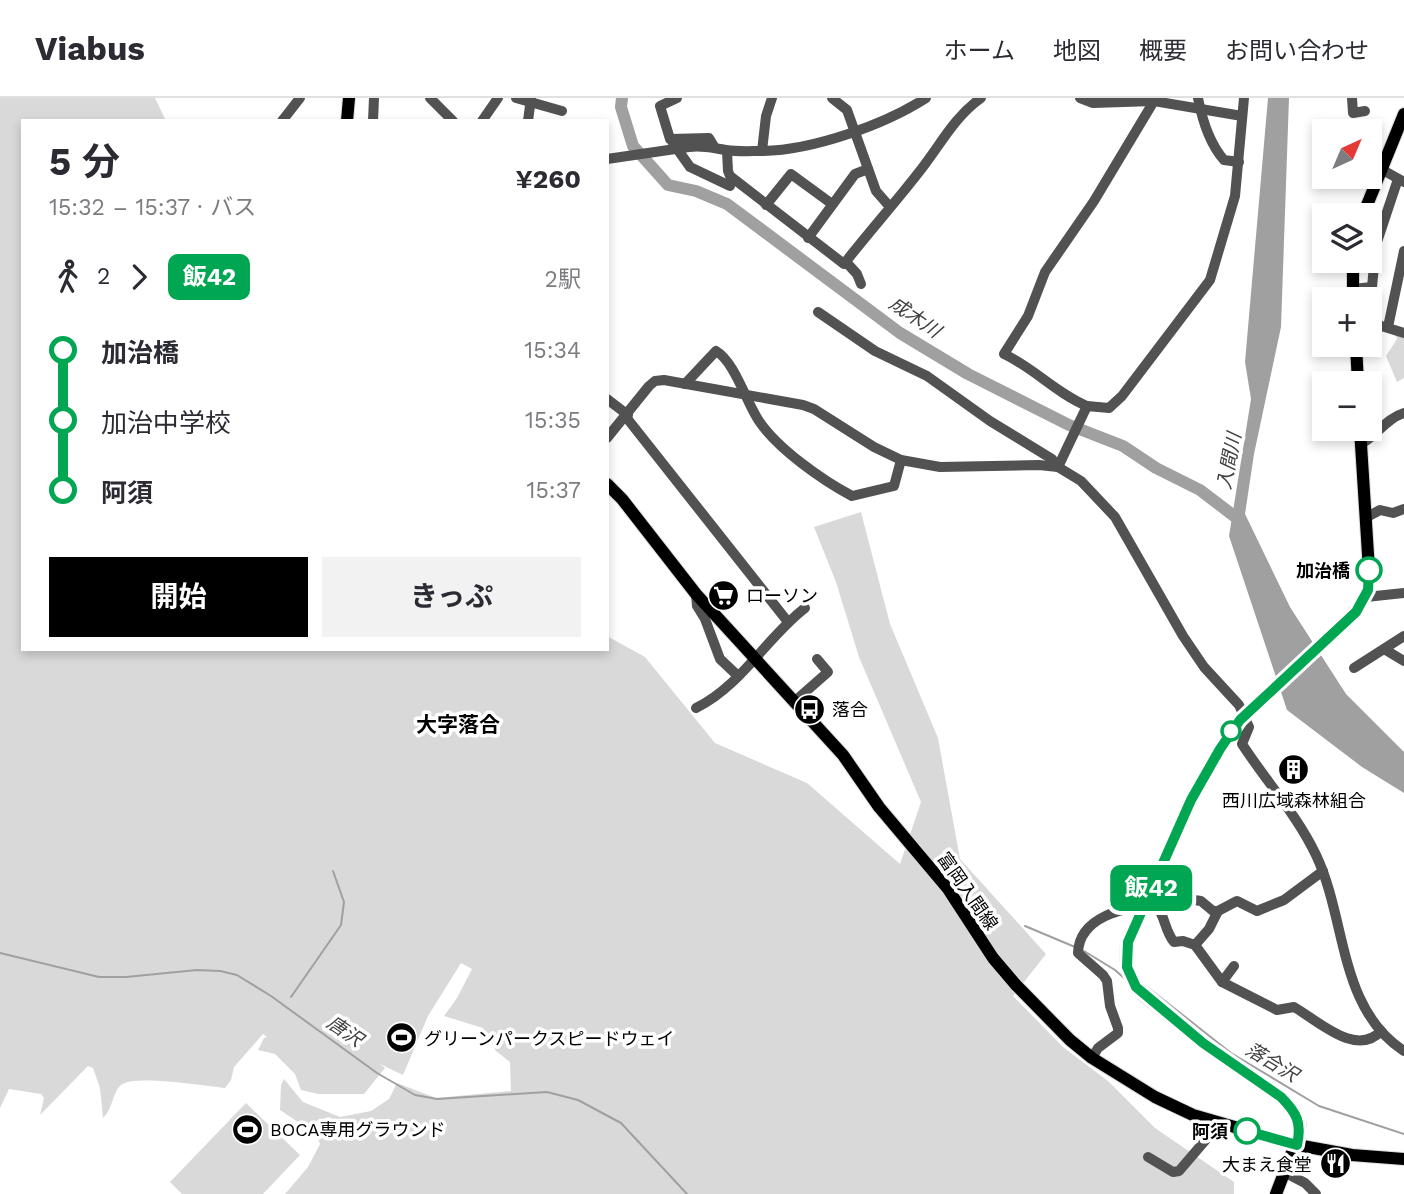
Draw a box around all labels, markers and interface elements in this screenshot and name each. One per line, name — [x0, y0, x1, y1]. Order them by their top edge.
text: Viabus — [35, 29, 145, 68]
text: ホーム — [944, 37, 1015, 65]
text: 地図 — [1053, 37, 1101, 65]
text: 概要 — [1139, 37, 1187, 65]
text: お問い合わせ — [1225, 37, 1369, 65]
north arrow — [1312, 119, 1382, 189]
map controls — [1312, 119, 1382, 441]
text: 5 分 — [49, 140, 120, 184]
text: ¥260 — [515, 164, 581, 194]
text: 15:32 – 15:37 · バス — [49, 194, 256, 221]
button: layers — [1312, 203, 1382, 273]
icon: walk — [49, 258, 87, 296]
icon: forward — [120, 258, 158, 296]
text: 2 — [97, 263, 110, 290]
text: 飯42 — [182, 263, 236, 291]
text: 2駅 — [545, 266, 581, 293]
button: + — [1312, 287, 1382, 357]
water label: 成木川 — [885, 292, 947, 344]
text: 15:34 — [524, 337, 581, 364]
text: 加治橋 — [101, 338, 179, 368]
button: − — [1312, 371, 1382, 441]
text: 15:35 — [525, 407, 581, 434]
text: 加治中学校 — [101, 408, 231, 438]
water label: 入間川 — [1212, 429, 1246, 491]
text: 15:37 — [526, 477, 581, 504]
text: 阿須 — [101, 478, 153, 508]
button: 開始 — [49, 557, 308, 637]
button: きっぷ — [322, 557, 581, 637]
marker: 加治橋 — [1356, 557, 1382, 583]
place label: 加治橋 — [1296, 560, 1350, 581]
supermarket icon: ローソン — [706, 578, 740, 612]
place label: ローソン — [746, 585, 818, 606]
bus stop icon: 落合 — [792, 692, 826, 726]
place label: 落合 — [832, 699, 868, 720]
district label: 大字落合 — [416, 712, 500, 737]
unlabelled marker — [1221, 721, 1241, 741]
building icon: 西川広域森林組合 — [1277, 753, 1311, 787]
place label: 西川広域森林組合 — [1222, 790, 1366, 811]
street label: 富岡入間線 — [934, 848, 1002, 934]
line badge: 飯42 — [1111, 865, 1191, 911]
text: 飯42 — [1124, 874, 1178, 902]
water label: 唐沢 — [323, 1011, 370, 1053]
sports icon: グリーンパークスピードウェイ — [384, 1021, 418, 1055]
place label: グリーンパークスピードウェイ — [424, 1028, 675, 1049]
water label: 落合沢 — [1242, 1037, 1305, 1088]
sports icon: BOCA専用グラウンド — [230, 1112, 264, 1146]
marker: 阿須 — [1234, 1118, 1260, 1144]
place label: BOCA専用グラウンド — [270, 1119, 445, 1140]
place label: 阿須 — [1192, 1121, 1228, 1142]
restaurant icon: 大まえ食堂 — [1318, 1147, 1352, 1181]
place label: 大まえ食堂 — [1222, 1154, 1312, 1175]

